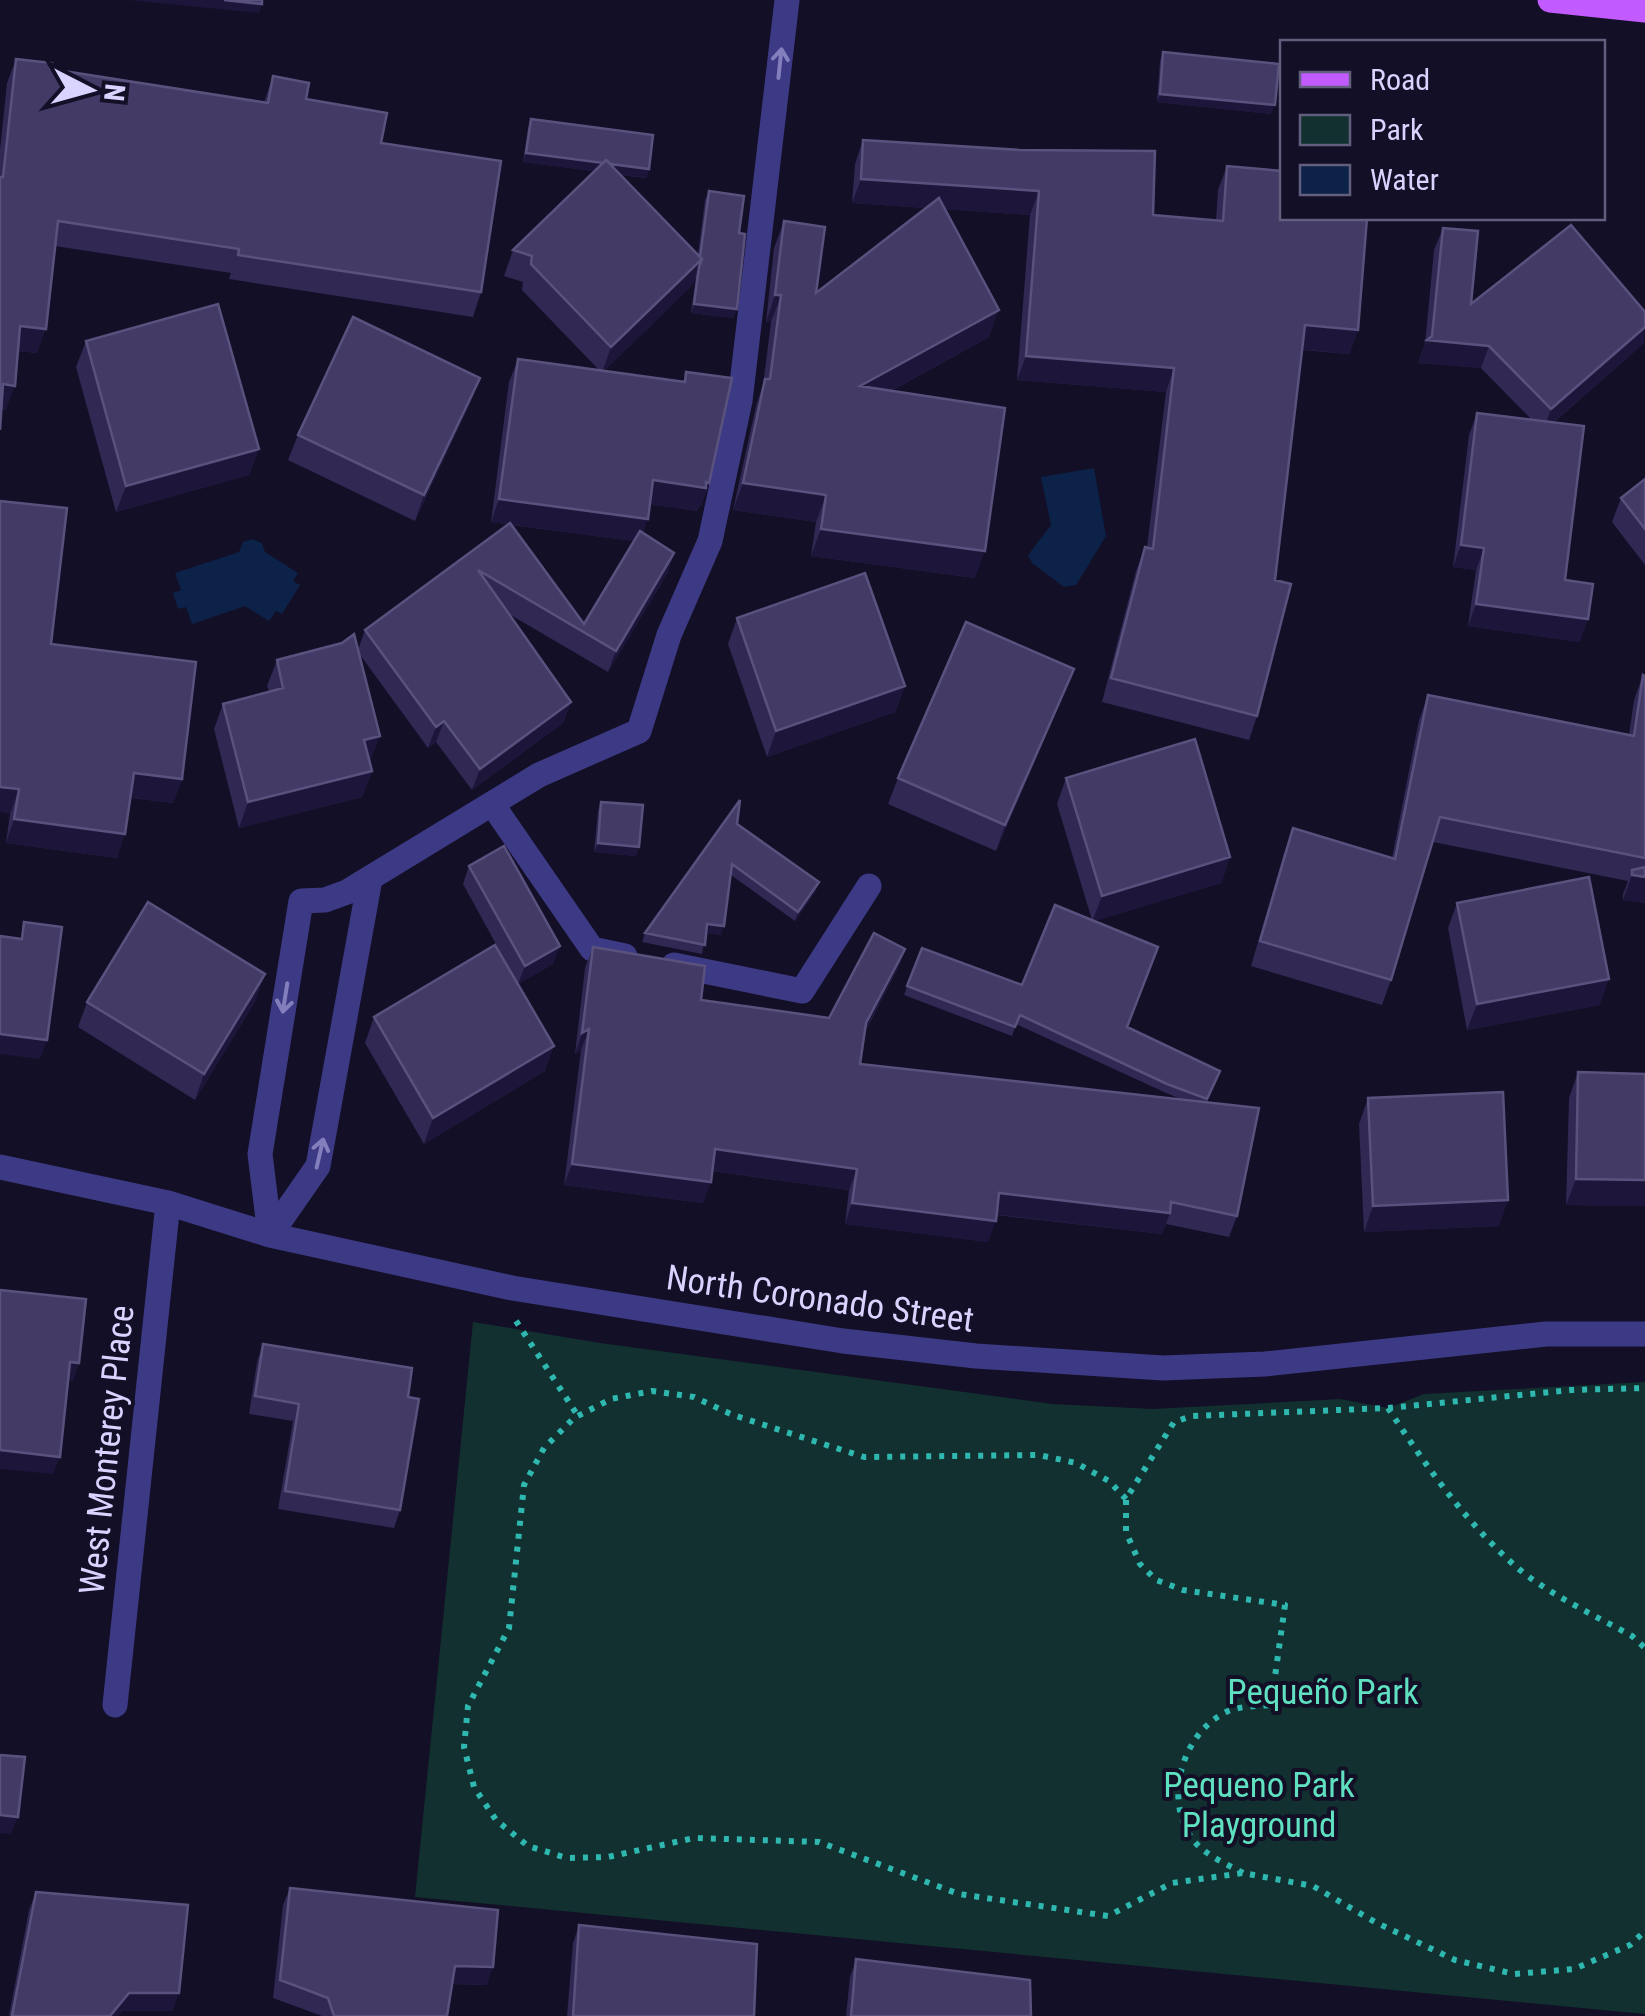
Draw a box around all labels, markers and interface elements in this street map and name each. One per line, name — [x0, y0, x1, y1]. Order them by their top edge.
north arrow — [40, 40, 140, 140]
legend — [1280, 40, 1605, 220]
one-way arrow — [771, 48, 790, 80]
text: Road — [1370, 62, 1430, 97]
text: N — [97, 82, 132, 103]
text: Park — [1370, 112, 1424, 147]
text: Water — [1370, 162, 1439, 197]
one-way arrow — [275, 981, 293, 1013]
one-way arrow — [311, 1138, 330, 1170]
street label: North Coronado Street — [664, 1257, 976, 1341]
street label: West Monterey Place — [71, 1303, 143, 1597]
park label: Pequeño Park — [1227, 1672, 1419, 1713]
park label: Pequeno Park Playground — [1163, 1765, 1355, 1846]

